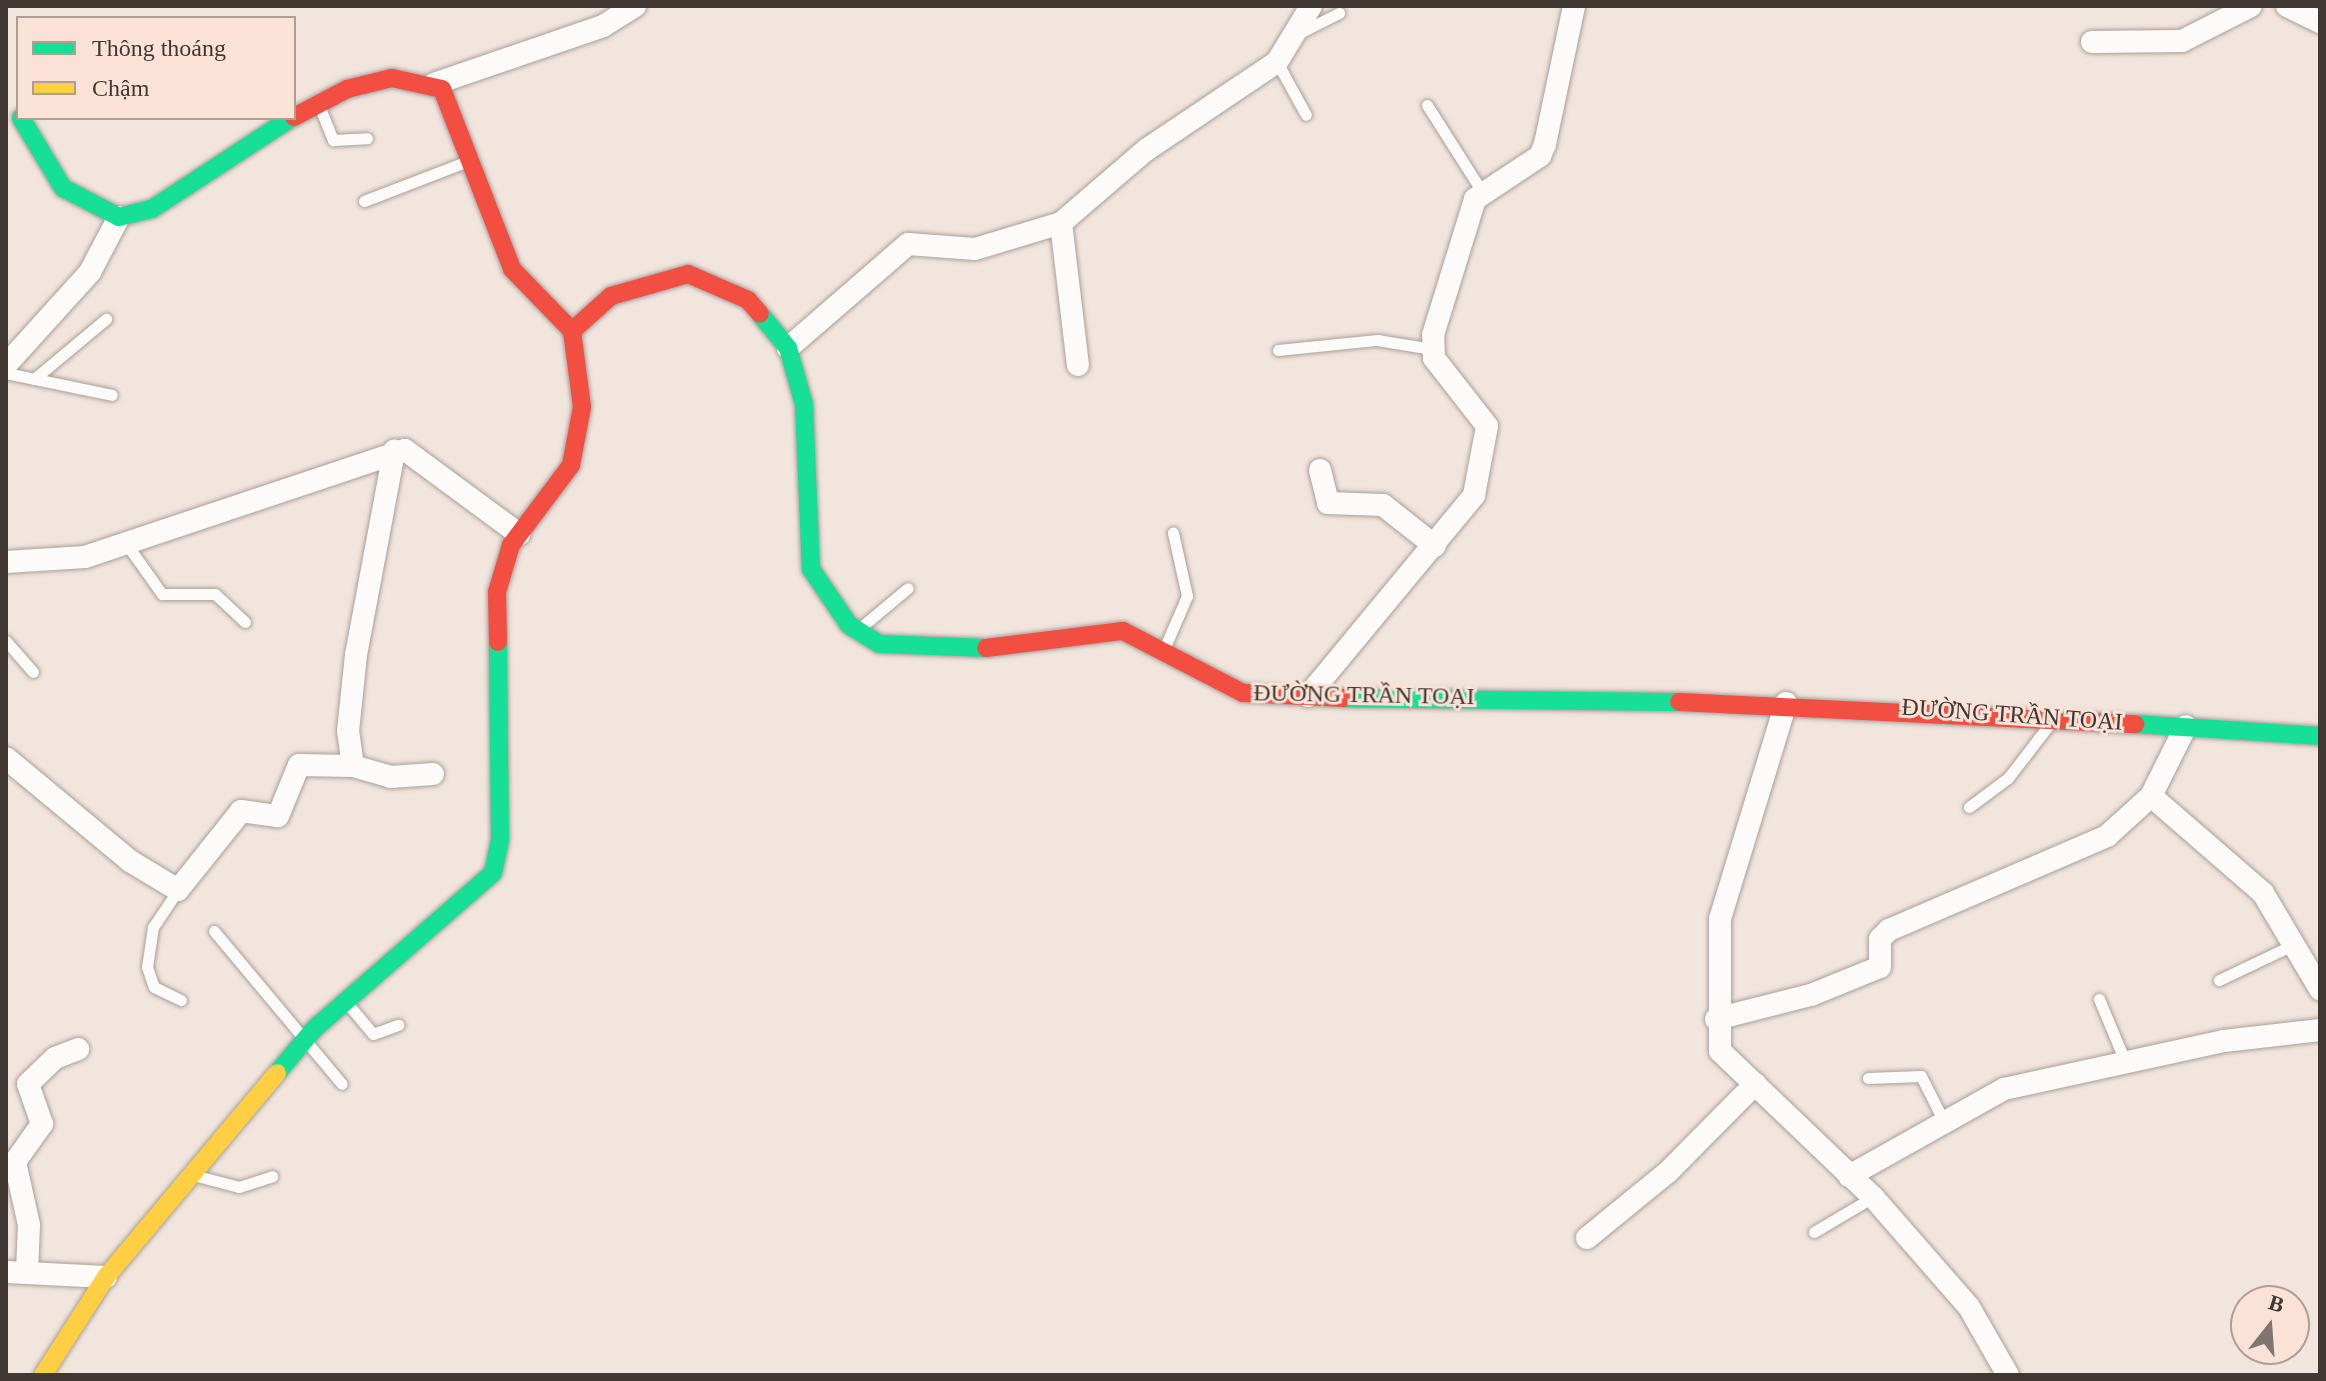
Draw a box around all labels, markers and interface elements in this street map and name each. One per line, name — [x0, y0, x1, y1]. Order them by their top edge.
legend — [16, 16, 296, 120]
text: Thông thoáng — [92, 35, 226, 61]
text: Chậm — [92, 75, 149, 101]
street label: ĐƯỜNG TRẦN TOẠI — [1253, 679, 1475, 711]
street label: ĐƯỜNG TRẦN TOẠI — [1900, 693, 2124, 737]
north arrow — [2230, 1285, 2310, 1365]
text: B — [2266, 1289, 2287, 1318]

